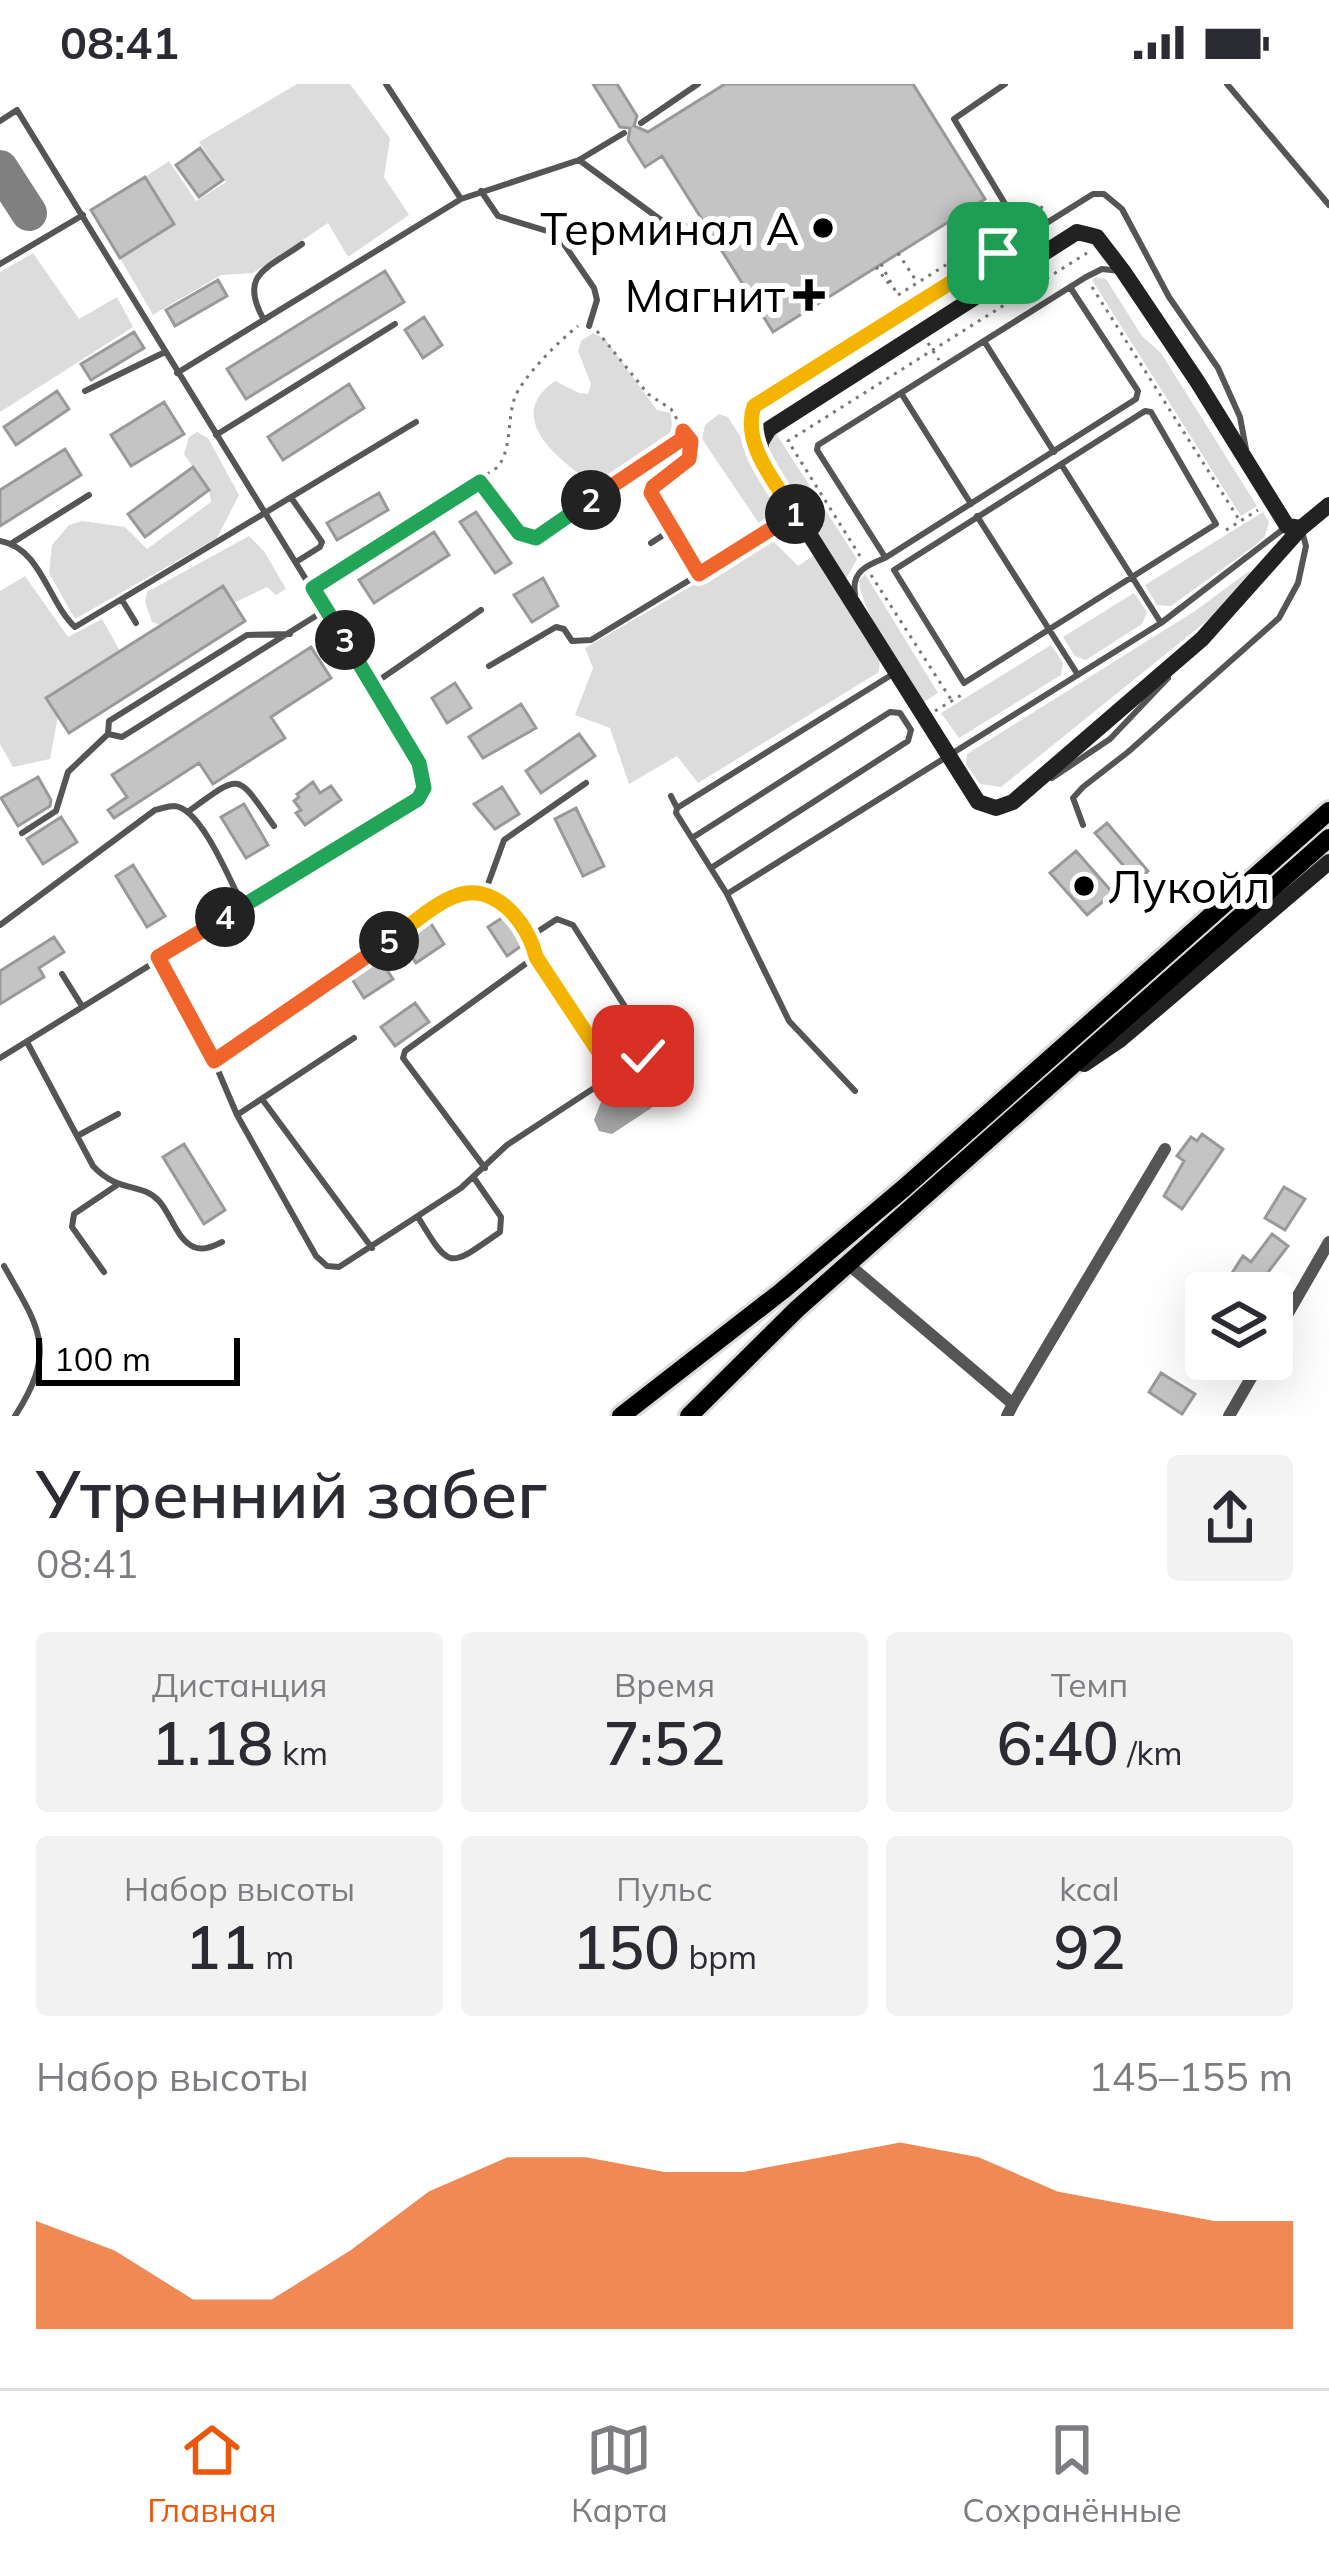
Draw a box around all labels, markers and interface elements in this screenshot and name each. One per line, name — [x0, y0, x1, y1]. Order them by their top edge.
text: 08:41 — [60, 14, 179, 70]
place label: Терминал А — [540, 200, 799, 256]
pin — [947, 202, 1049, 304]
marker: Терминал А — [810, 215, 836, 241]
icon: arrive — [965, 220, 1031, 286]
place label: Магнит — [625, 267, 786, 323]
marker: Магнит — [796, 282, 822, 308]
pin: 2 — [561, 470, 621, 530]
text: 2 — [581, 479, 601, 520]
pin: 1 — [765, 484, 825, 544]
text: 1 — [785, 493, 805, 534]
pin: 3 — [315, 610, 375, 670]
text: 3 — [335, 619, 355, 660]
place label: Лукойл — [1108, 858, 1270, 914]
marker: Лукойл — [1071, 873, 1097, 899]
pin: 4 — [195, 887, 255, 947]
text: 4 — [215, 896, 235, 937]
pin: 5 — [359, 911, 419, 971]
text: 5 — [379, 920, 399, 961]
pin — [592, 1005, 694, 1107]
icon: check — [610, 1023, 676, 1089]
map controls — [1185, 1272, 1293, 1380]
button: layers — [1185, 1272, 1293, 1380]
scale bar — [36, 1332, 240, 1385]
text: 100 m — [54, 1338, 151, 1379]
text: Утренний забег — [36, 1452, 547, 1535]
button: share — [1167, 1455, 1293, 1581]
text: 08:41 — [36, 1539, 139, 1588]
text: Дистанция — [152, 1664, 327, 1705]
text: Время — [614, 1664, 715, 1705]
text: Темп — [1051, 1664, 1128, 1705]
text: 1.18 — [151, 1705, 273, 1780]
text: 7:52 — [603, 1705, 726, 1780]
text: 6:40 — [996, 1705, 1119, 1780]
text: km — [273, 1732, 328, 1773]
text: /km — [1119, 1732, 1183, 1773]
text: Набор высоты — [124, 1868, 355, 1909]
text: Пульс — [616, 1868, 713, 1909]
text: kcal — [1059, 1868, 1120, 1909]
text: 11 — [185, 1909, 257, 1984]
text: 150 — [572, 1909, 680, 1984]
text: 92 — [1054, 1909, 1126, 1984]
text: m — [257, 1936, 294, 1977]
text: bpm — [680, 1936, 757, 1977]
text: Набор высоты — [36, 2052, 309, 2101]
text: 145–155 m — [1088, 2052, 1293, 2101]
tab: Главная — [147, 2417, 277, 2530]
tab: Карта — [571, 2417, 668, 2530]
tab: Сохранённые — [962, 2417, 1182, 2530]

